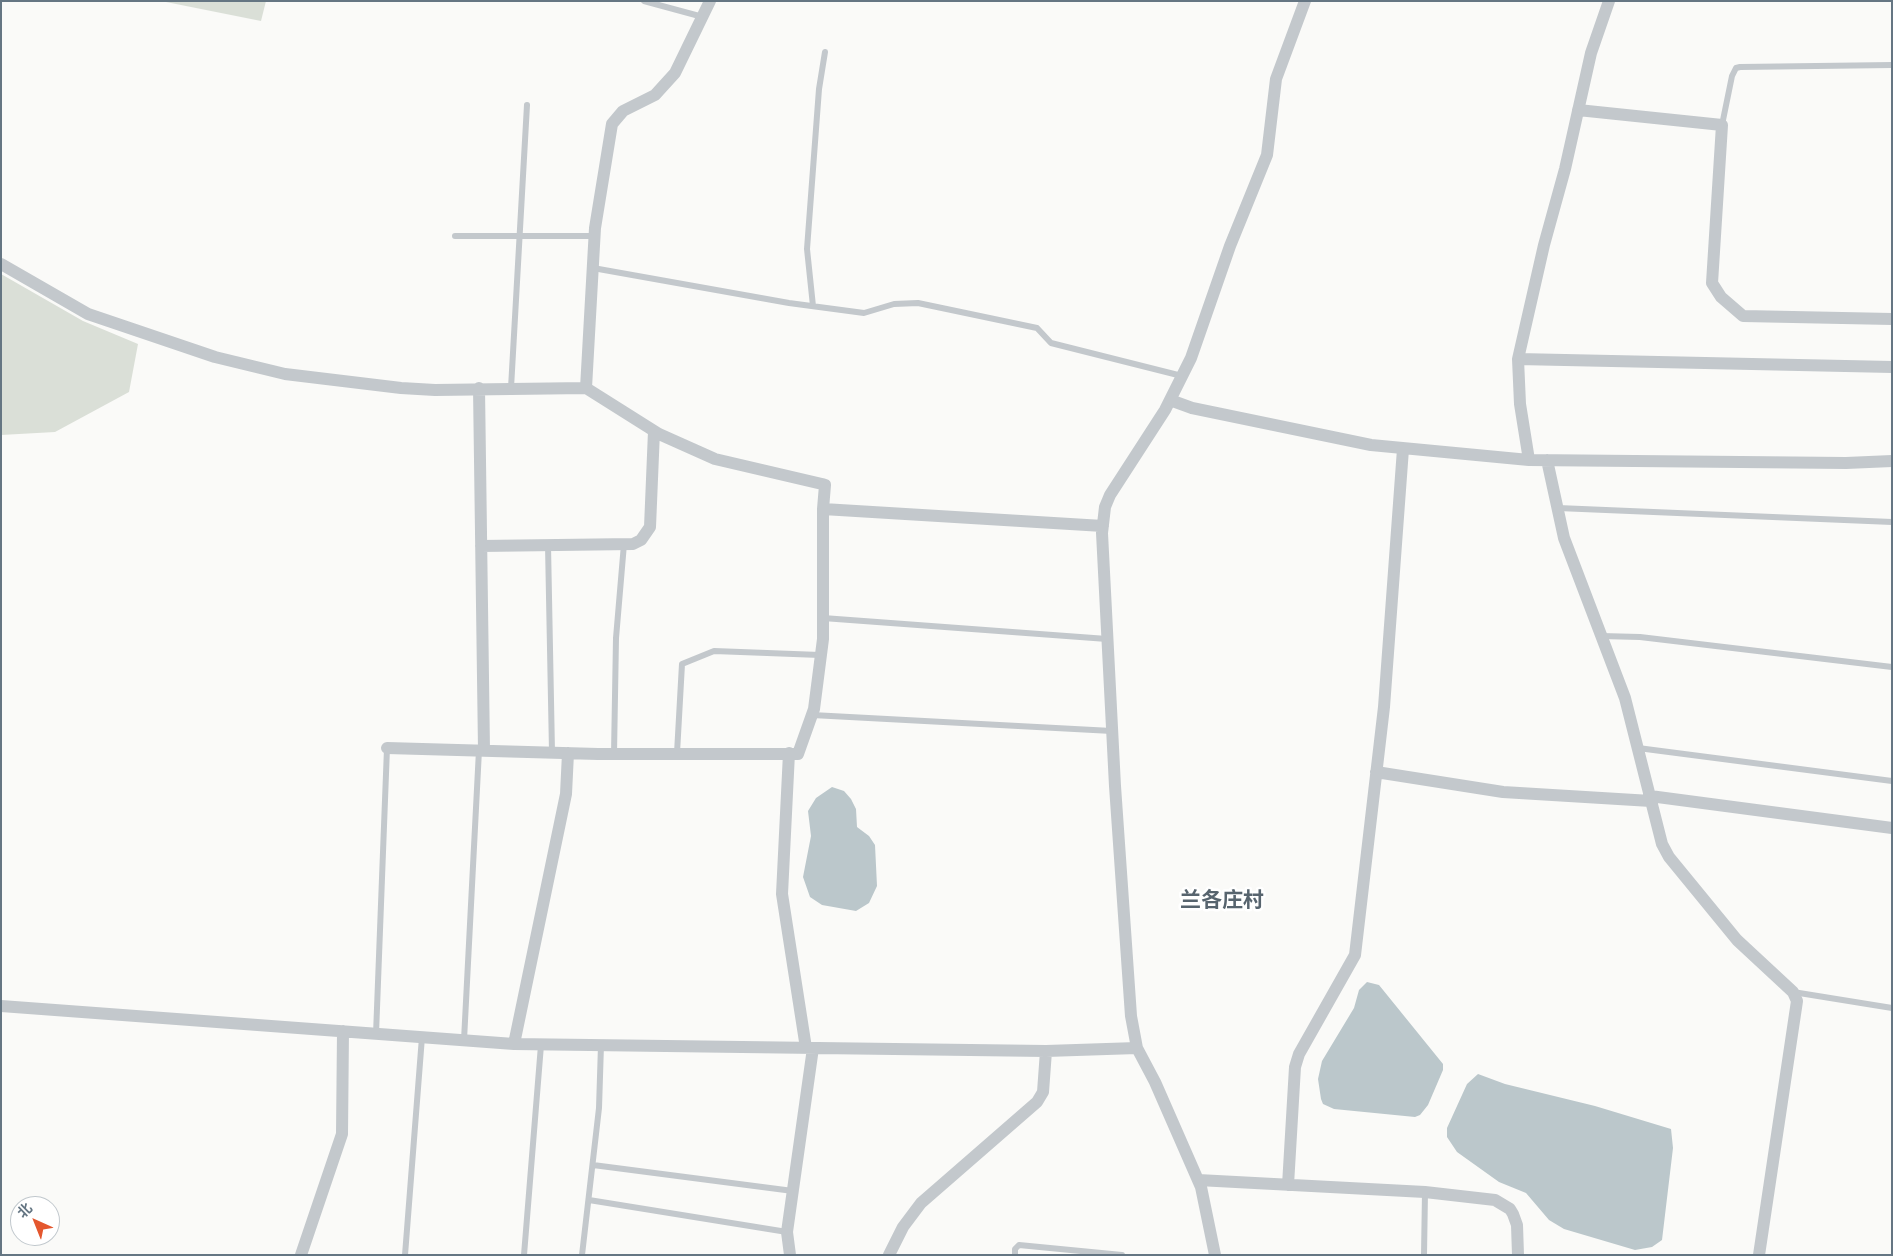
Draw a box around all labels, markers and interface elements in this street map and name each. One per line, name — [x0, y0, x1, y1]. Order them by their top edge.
district label: 兰各庄村 — [1180, 888, 1264, 914]
north arrow — [10, 1196, 60, 1246]
text: 北 — [15, 1201, 35, 1221]

